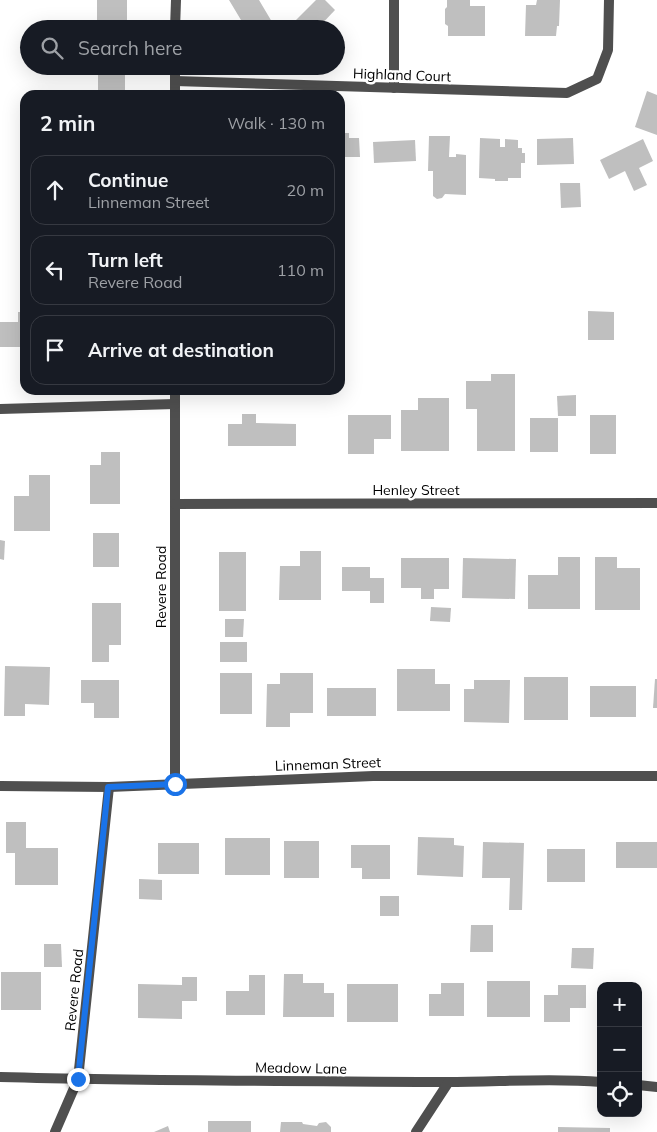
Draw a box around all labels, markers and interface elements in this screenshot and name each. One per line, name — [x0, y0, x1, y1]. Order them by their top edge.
search box — [20, 20, 345, 75]
icon: search — [38, 34, 66, 62]
text: Search here — [78, 36, 182, 60]
street label: Highland Court — [353, 64, 451, 86]
text: 2 min — [40, 110, 95, 136]
text: Walk · 130 m — [227, 113, 325, 133]
text: Continue — [88, 168, 168, 192]
icon: ahead — [41, 176, 69, 204]
text: 20 m — [287, 180, 324, 200]
text: Linneman Street — [88, 192, 209, 212]
text: Turn left — [88, 248, 163, 272]
icon: left — [41, 256, 69, 284]
text: 110 m — [277, 260, 324, 280]
text: Revere Road — [88, 272, 182, 292]
icon: arrive — [41, 336, 69, 364]
text: Arrive at destination — [88, 338, 274, 362]
street label: Henley Street — [372, 481, 460, 499]
street label: Revere Road — [152, 546, 170, 628]
street label: Linneman Street — [275, 753, 381, 775]
route start — [164, 773, 187, 796]
street label: Revere Road — [61, 948, 87, 1032]
map controls — [597, 982, 642, 1117]
button: + — [597, 982, 642, 1027]
button: − — [597, 1027, 642, 1072]
street label: Meadow Lane — [255, 1058, 347, 1078]
route end — [67, 1068, 90, 1091]
button: locate — [597, 1072, 642, 1117]

